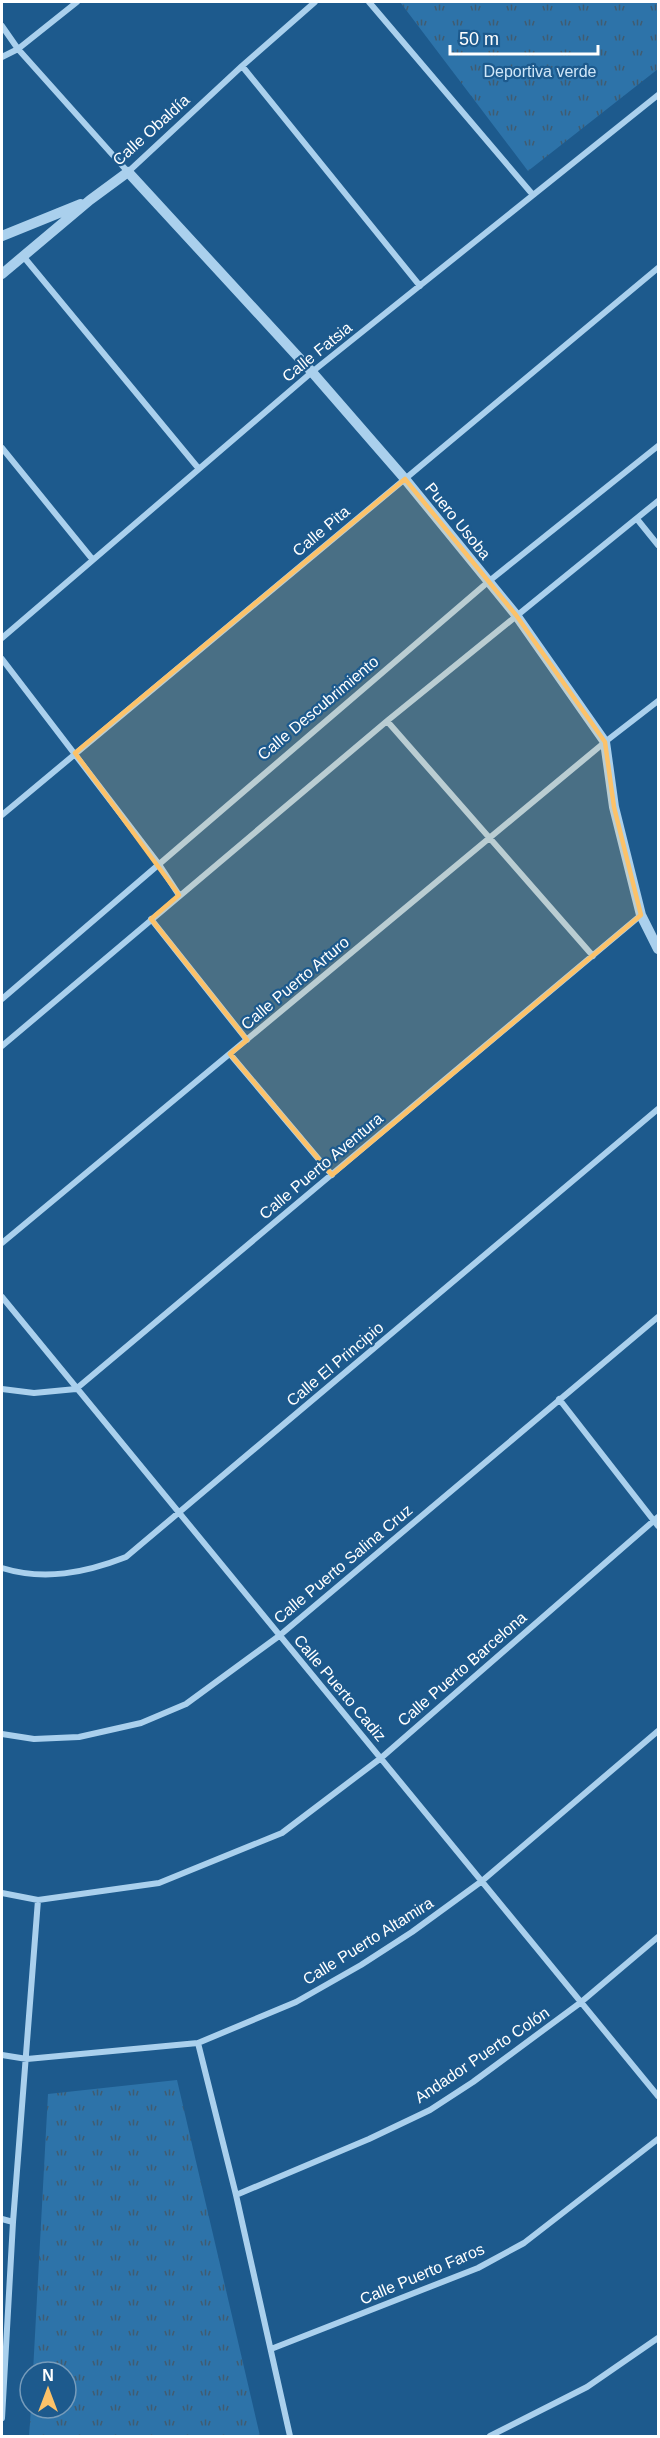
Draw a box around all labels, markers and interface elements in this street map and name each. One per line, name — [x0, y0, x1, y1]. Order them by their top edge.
scale bar — [450, 18, 598, 56]
text: 50 m — [459, 29, 499, 49]
park label: Deportiva verde — [484, 63, 597, 80]
street label: Calle Obaldía — [109, 91, 193, 169]
street label: Calle Fatsia — [279, 319, 355, 385]
street label: Puero Usoba — [422, 479, 494, 563]
street label: Calle Pita — [289, 502, 353, 560]
street label: Calle Descubrimiento — [254, 653, 382, 763]
street label: Calle Puerto Arturo — [238, 933, 352, 1033]
street label: Calle Puerto Aventura — [256, 1109, 386, 1222]
street label: Calle El Principio — [283, 1319, 387, 1409]
street label: Calle Puerto Salina Cruz — [270, 1501, 416, 1627]
street label: Calle Puerto Barcelona — [394, 1609, 530, 1729]
street label: Calle Puerto Cadiz — [291, 1631, 389, 1745]
street label: Calle Puerto Altamira — [300, 1894, 436, 1988]
street label: Andador Puerto Colón — [412, 2004, 552, 2106]
street label: Calle Puerto Faros — [357, 2240, 487, 2308]
north arrow — [18, 2360, 78, 2420]
text: N — [42, 2367, 54, 2384]

